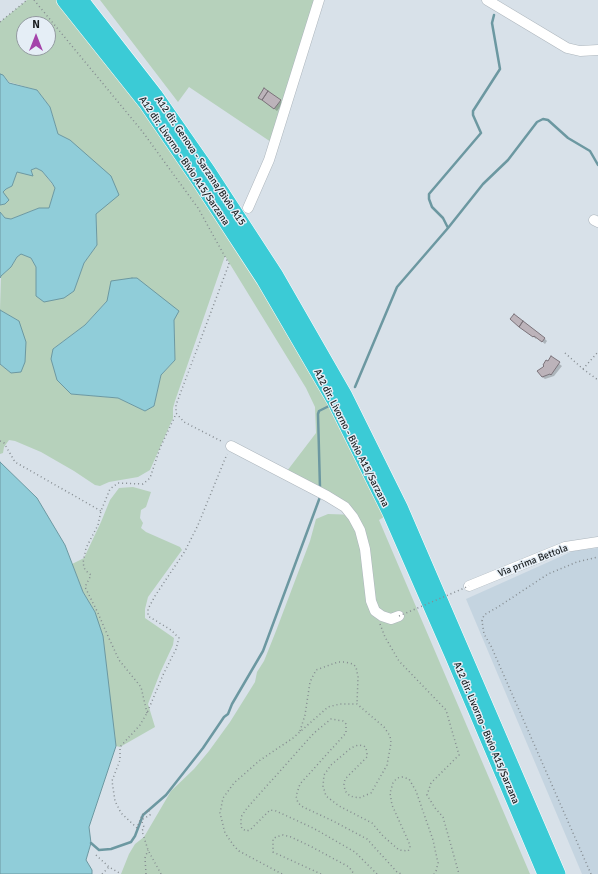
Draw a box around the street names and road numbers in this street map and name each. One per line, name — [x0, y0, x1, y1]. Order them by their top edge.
street label: A12 dir. Livorno - Bivio A15/Sarzana — [136, 94, 232, 228]
street label: A12 dir. Genova - Sarzana/Bivio A15 — [152, 94, 248, 228]
street label: A12 dir. Livorno - Bivio A15/Sarzana — [311, 367, 391, 509]
street label: Via prima Bettola — [496, 542, 570, 580]
street label: A12 dir. Livorno - Bivio A15/Sarzana — [451, 660, 521, 806]

